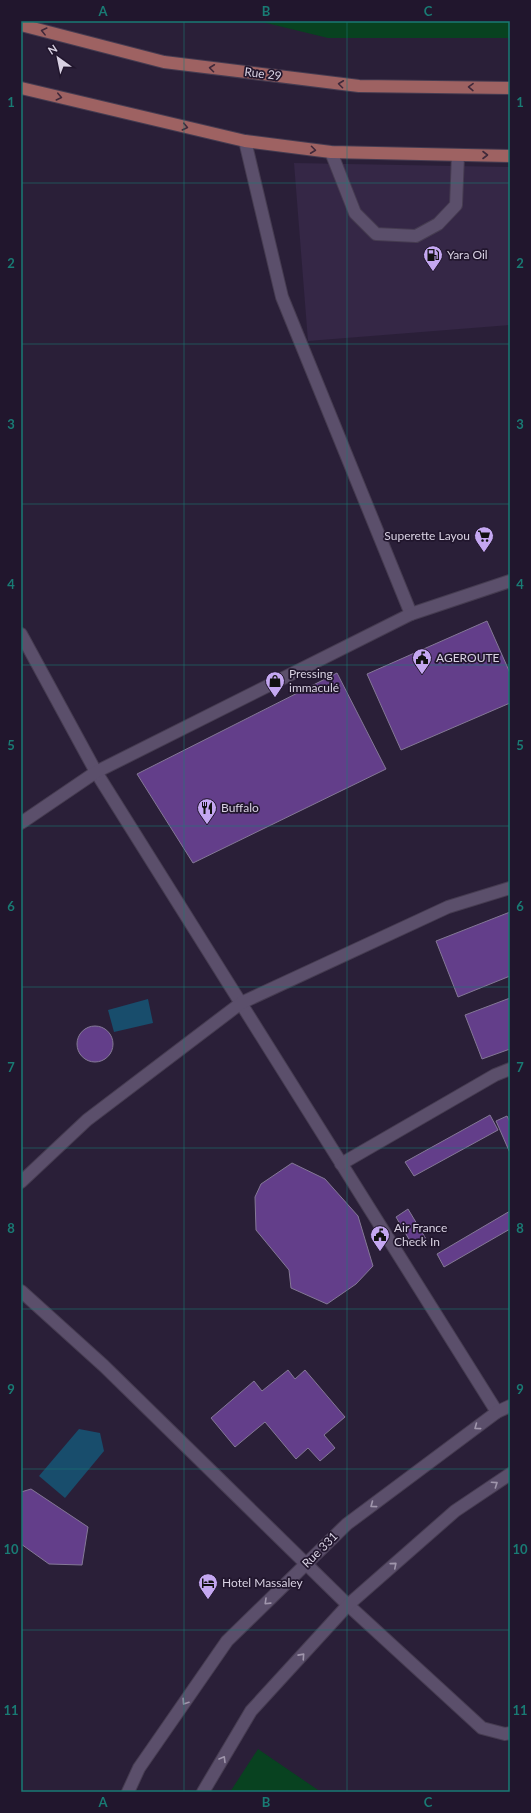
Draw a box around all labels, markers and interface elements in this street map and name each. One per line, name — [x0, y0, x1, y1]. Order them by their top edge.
text: A — [97, 3, 108, 19]
text: B — [262, 3, 271, 19]
text: C — [424, 3, 433, 19]
one-way arrow — [41, 27, 48, 36]
north arrow — [38, 38, 78, 78]
text: N — [45, 41, 59, 57]
one-way arrow — [209, 64, 215, 73]
street label: Rue 29 — [244, 64, 283, 83]
one-way arrow — [338, 79, 344, 88]
one-way arrow — [468, 83, 474, 91]
one-way arrow — [56, 93, 62, 101]
text: 1 — [7, 94, 15, 110]
text: 1 — [516, 94, 524, 110]
one-way arrow — [182, 122, 189, 131]
one-way arrow — [310, 145, 316, 154]
one-way arrow — [482, 151, 488, 160]
fuel station icon: Yara Oil — [422, 244, 444, 272]
place label: Yara Oil — [447, 247, 488, 262]
text: 2 — [7, 255, 15, 271]
text: 2 — [516, 255, 524, 271]
text: 3 — [7, 416, 15, 432]
text: 3 — [516, 416, 524, 432]
supermarket icon: Superette Layou — [473, 525, 495, 553]
place label: Superette Layou — [384, 528, 470, 543]
text: 4 — [7, 576, 15, 592]
text: 4 — [516, 576, 524, 592]
public building icon: AGEROUTE — [411, 647, 433, 675]
place label: AGEROUTE — [436, 650, 500, 665]
place label: Pressing immaculé — [289, 666, 339, 695]
shop icon: Pressing immaculé — [264, 670, 286, 698]
text: 5 — [7, 737, 15, 753]
text: 5 — [516, 737, 524, 753]
restaurant icon: Buffalo — [196, 797, 218, 825]
place label: Buffalo — [221, 800, 259, 815]
text: 6 — [7, 898, 15, 914]
text: 6 — [516, 898, 524, 914]
text: 7 — [7, 1059, 15, 1075]
text: 7 — [516, 1059, 524, 1075]
text: 8 — [7, 1220, 15, 1236]
place label: Air France Check In — [394, 1220, 447, 1249]
text: 8 — [516, 1220, 524, 1236]
public building icon: Air France Check In — [369, 1224, 391, 1252]
text: 9 — [7, 1381, 15, 1397]
text: 9 — [516, 1381, 524, 1397]
one-way arrow — [475, 1422, 482, 1429]
one-way arrow — [491, 1482, 498, 1489]
one-way arrow — [371, 1500, 378, 1507]
street label: Rue 331 — [299, 1529, 341, 1571]
text: 10 — [3, 1541, 19, 1557]
text: 10 — [512, 1541, 528, 1557]
one-way arrow — [389, 1562, 397, 1569]
hotel icon: Hotel Massaley — [197, 1572, 219, 1600]
place label: Hotel Massaley — [222, 1575, 303, 1590]
one-way arrow — [264, 1597, 272, 1605]
one-way arrow — [297, 1653, 304, 1661]
one-way arrow — [183, 1697, 190, 1704]
text: 11 — [3, 1702, 19, 1718]
text: 11 — [512, 1702, 528, 1718]
one-way arrow — [218, 1756, 225, 1763]
text: A — [97, 1794, 108, 1810]
text: B — [262, 1794, 271, 1810]
text: C — [424, 1794, 433, 1810]

